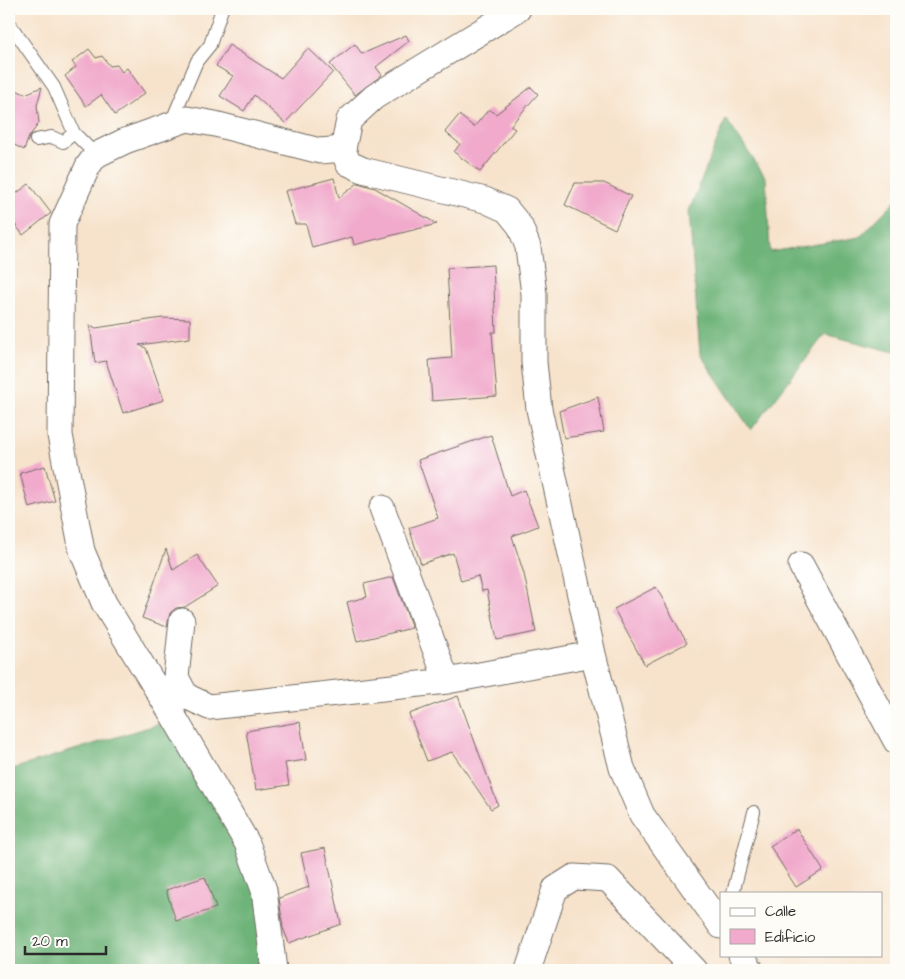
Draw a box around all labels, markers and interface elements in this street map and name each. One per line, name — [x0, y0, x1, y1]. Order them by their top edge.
legend — [720, 892, 882, 956]
text: Calle — [765, 901, 796, 922]
scale bar — [25, 924, 106, 956]
text: Edificio — [765, 927, 816, 948]
text: 20 m — [32, 931, 68, 952]

